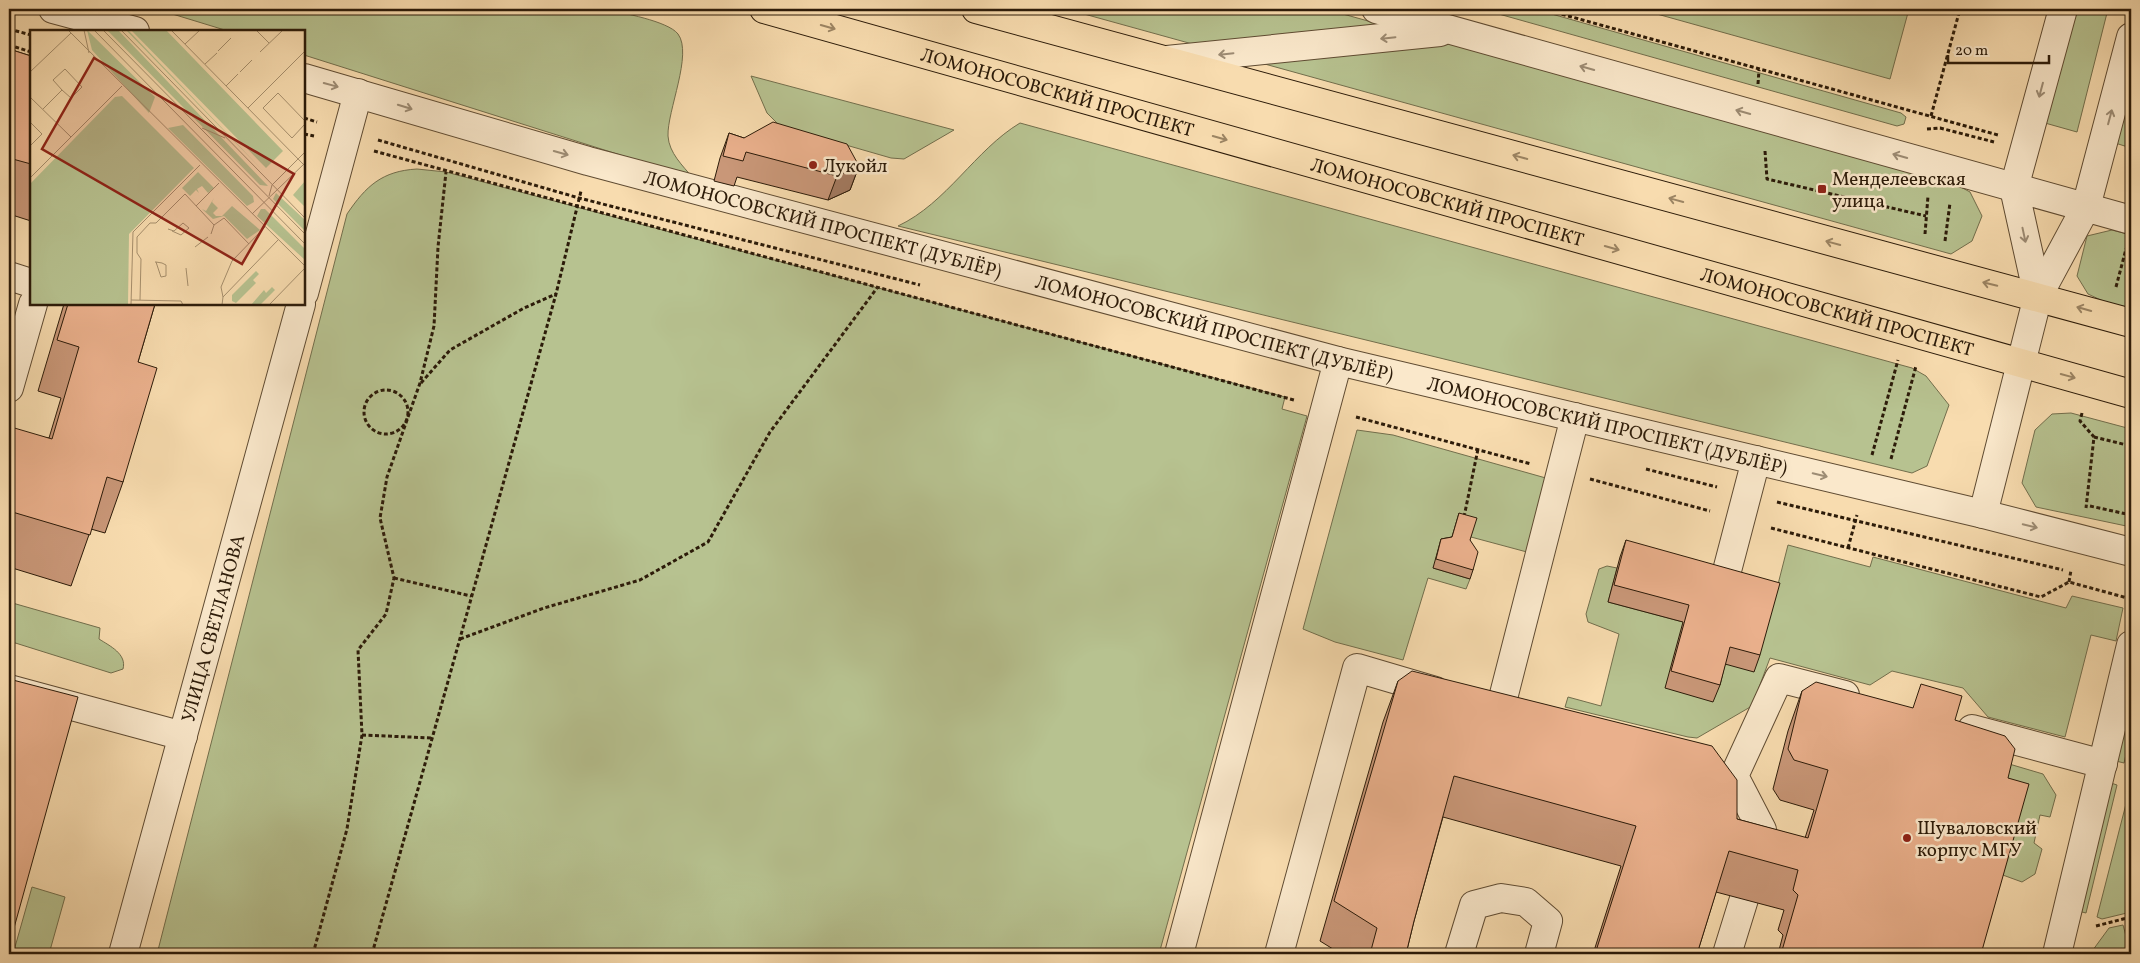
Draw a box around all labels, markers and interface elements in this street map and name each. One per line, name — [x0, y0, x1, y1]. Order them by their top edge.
one-way arrow — [819, 22, 835, 32]
inset map — [30, 30, 305, 305]
scale bar — [1948, 32, 2049, 64]
one-way arrow — [1380, 33, 1396, 42]
text: 20 m — [1955, 41, 1988, 62]
street label: ЛОМОНОСОВСКИЙ ПРОСПЕКТ — [917, 43, 1197, 144]
one-way arrow — [1218, 49, 1234, 59]
one-way arrow — [1579, 63, 1595, 73]
one-way arrow — [323, 81, 339, 91]
one-way arrow — [2035, 81, 2045, 97]
one-way arrow — [396, 103, 412, 113]
one-way arrow — [1735, 107, 1751, 117]
one-way arrow — [2105, 109, 2115, 125]
one-way arrow — [1211, 133, 1227, 143]
one-way arrow — [552, 149, 568, 158]
one-way arrow — [1892, 151, 1908, 161]
one-way arrow — [1512, 152, 1528, 161]
street label: ЛОМОНОСОВСКИЙ ПРОСПЕКТ — [1307, 153, 1586, 254]
place label: Лукойл — [823, 154, 887, 180]
marker: Лукойл — [807, 159, 819, 171]
street label: ЛОМОНОСОВСКИЙ ПРОСПЕКТ (ДУБЛЁР) — [641, 165, 1004, 286]
place label: Менделеевская улица — [1832, 167, 1966, 215]
marker: Менделеевская улица — [1816, 183, 1828, 195]
one-way arrow — [1669, 195, 1685, 204]
one-way arrow — [2020, 227, 2030, 243]
one-way arrow — [1826, 237, 1842, 247]
one-way arrow — [1604, 244, 1620, 254]
street label: ЛОМОНОСОВСКИЙ ПРОСПЕКТ — [1697, 262, 1976, 364]
street label: ЛОМОНОСОВСКИЙ ПРОСПЕКТ (ДУБЛЁР) — [1032, 270, 1396, 389]
one-way arrow — [1983, 279, 1999, 288]
one-way arrow — [2077, 304, 2093, 314]
street label: ЛОМОНОСОВСКИЙ ПРОСПЕКТ (ДУБЛЁР) — [1424, 372, 1790, 482]
one-way arrow — [2060, 372, 2076, 382]
one-way arrow — [1812, 471, 1828, 480]
one-way arrow — [2022, 522, 2038, 531]
street label: УЛИЦА СВЕТЛАНОВА — [176, 532, 252, 725]
place label: Шуваловский корпус МГУ — [1917, 816, 2037, 864]
marker: Шуваловский корпус МГУ — [1901, 832, 1913, 844]

